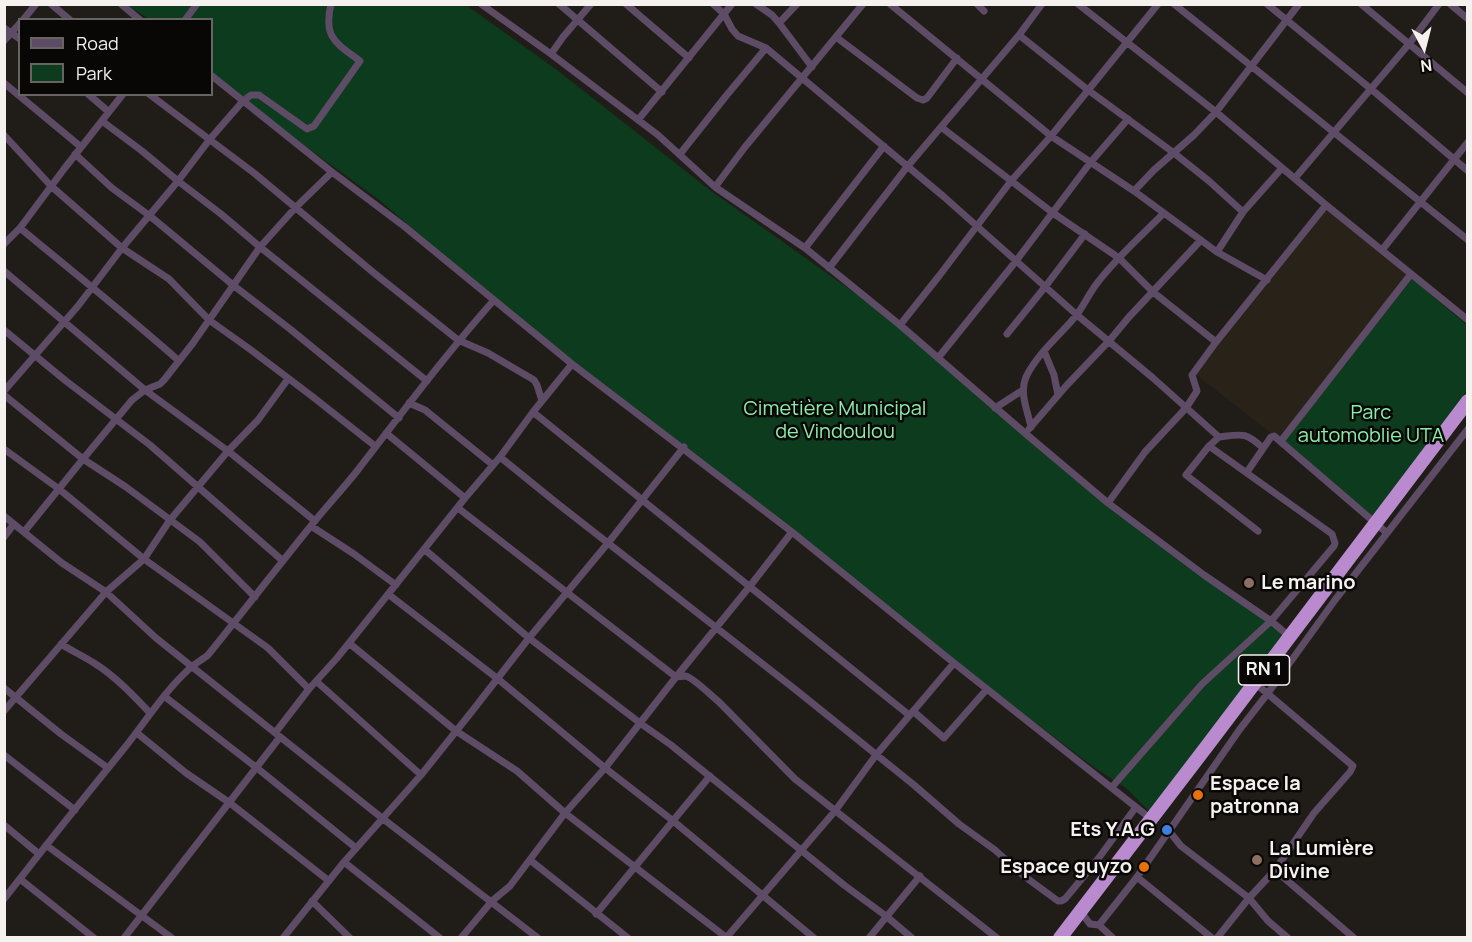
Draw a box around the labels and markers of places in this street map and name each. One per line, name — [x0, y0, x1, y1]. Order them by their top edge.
place label: Le marino — [1261, 571, 1356, 595]
marker: Le marino — [1242, 576, 1256, 590]
place label: Espace la patronna — [1210, 772, 1301, 819]
marker: Espace la patronna — [1191, 788, 1205, 802]
place label: Ets Y.A.G — [1070, 818, 1155, 842]
marker: Ets Y.A.G — [1160, 823, 1174, 837]
place label: La Lumière Divine — [1269, 837, 1374, 884]
marker: La Lumière Divine — [1250, 853, 1264, 867]
place label: Espace guyzo — [1000, 855, 1132, 879]
marker: Espace guyzo — [1137, 860, 1151, 874]

